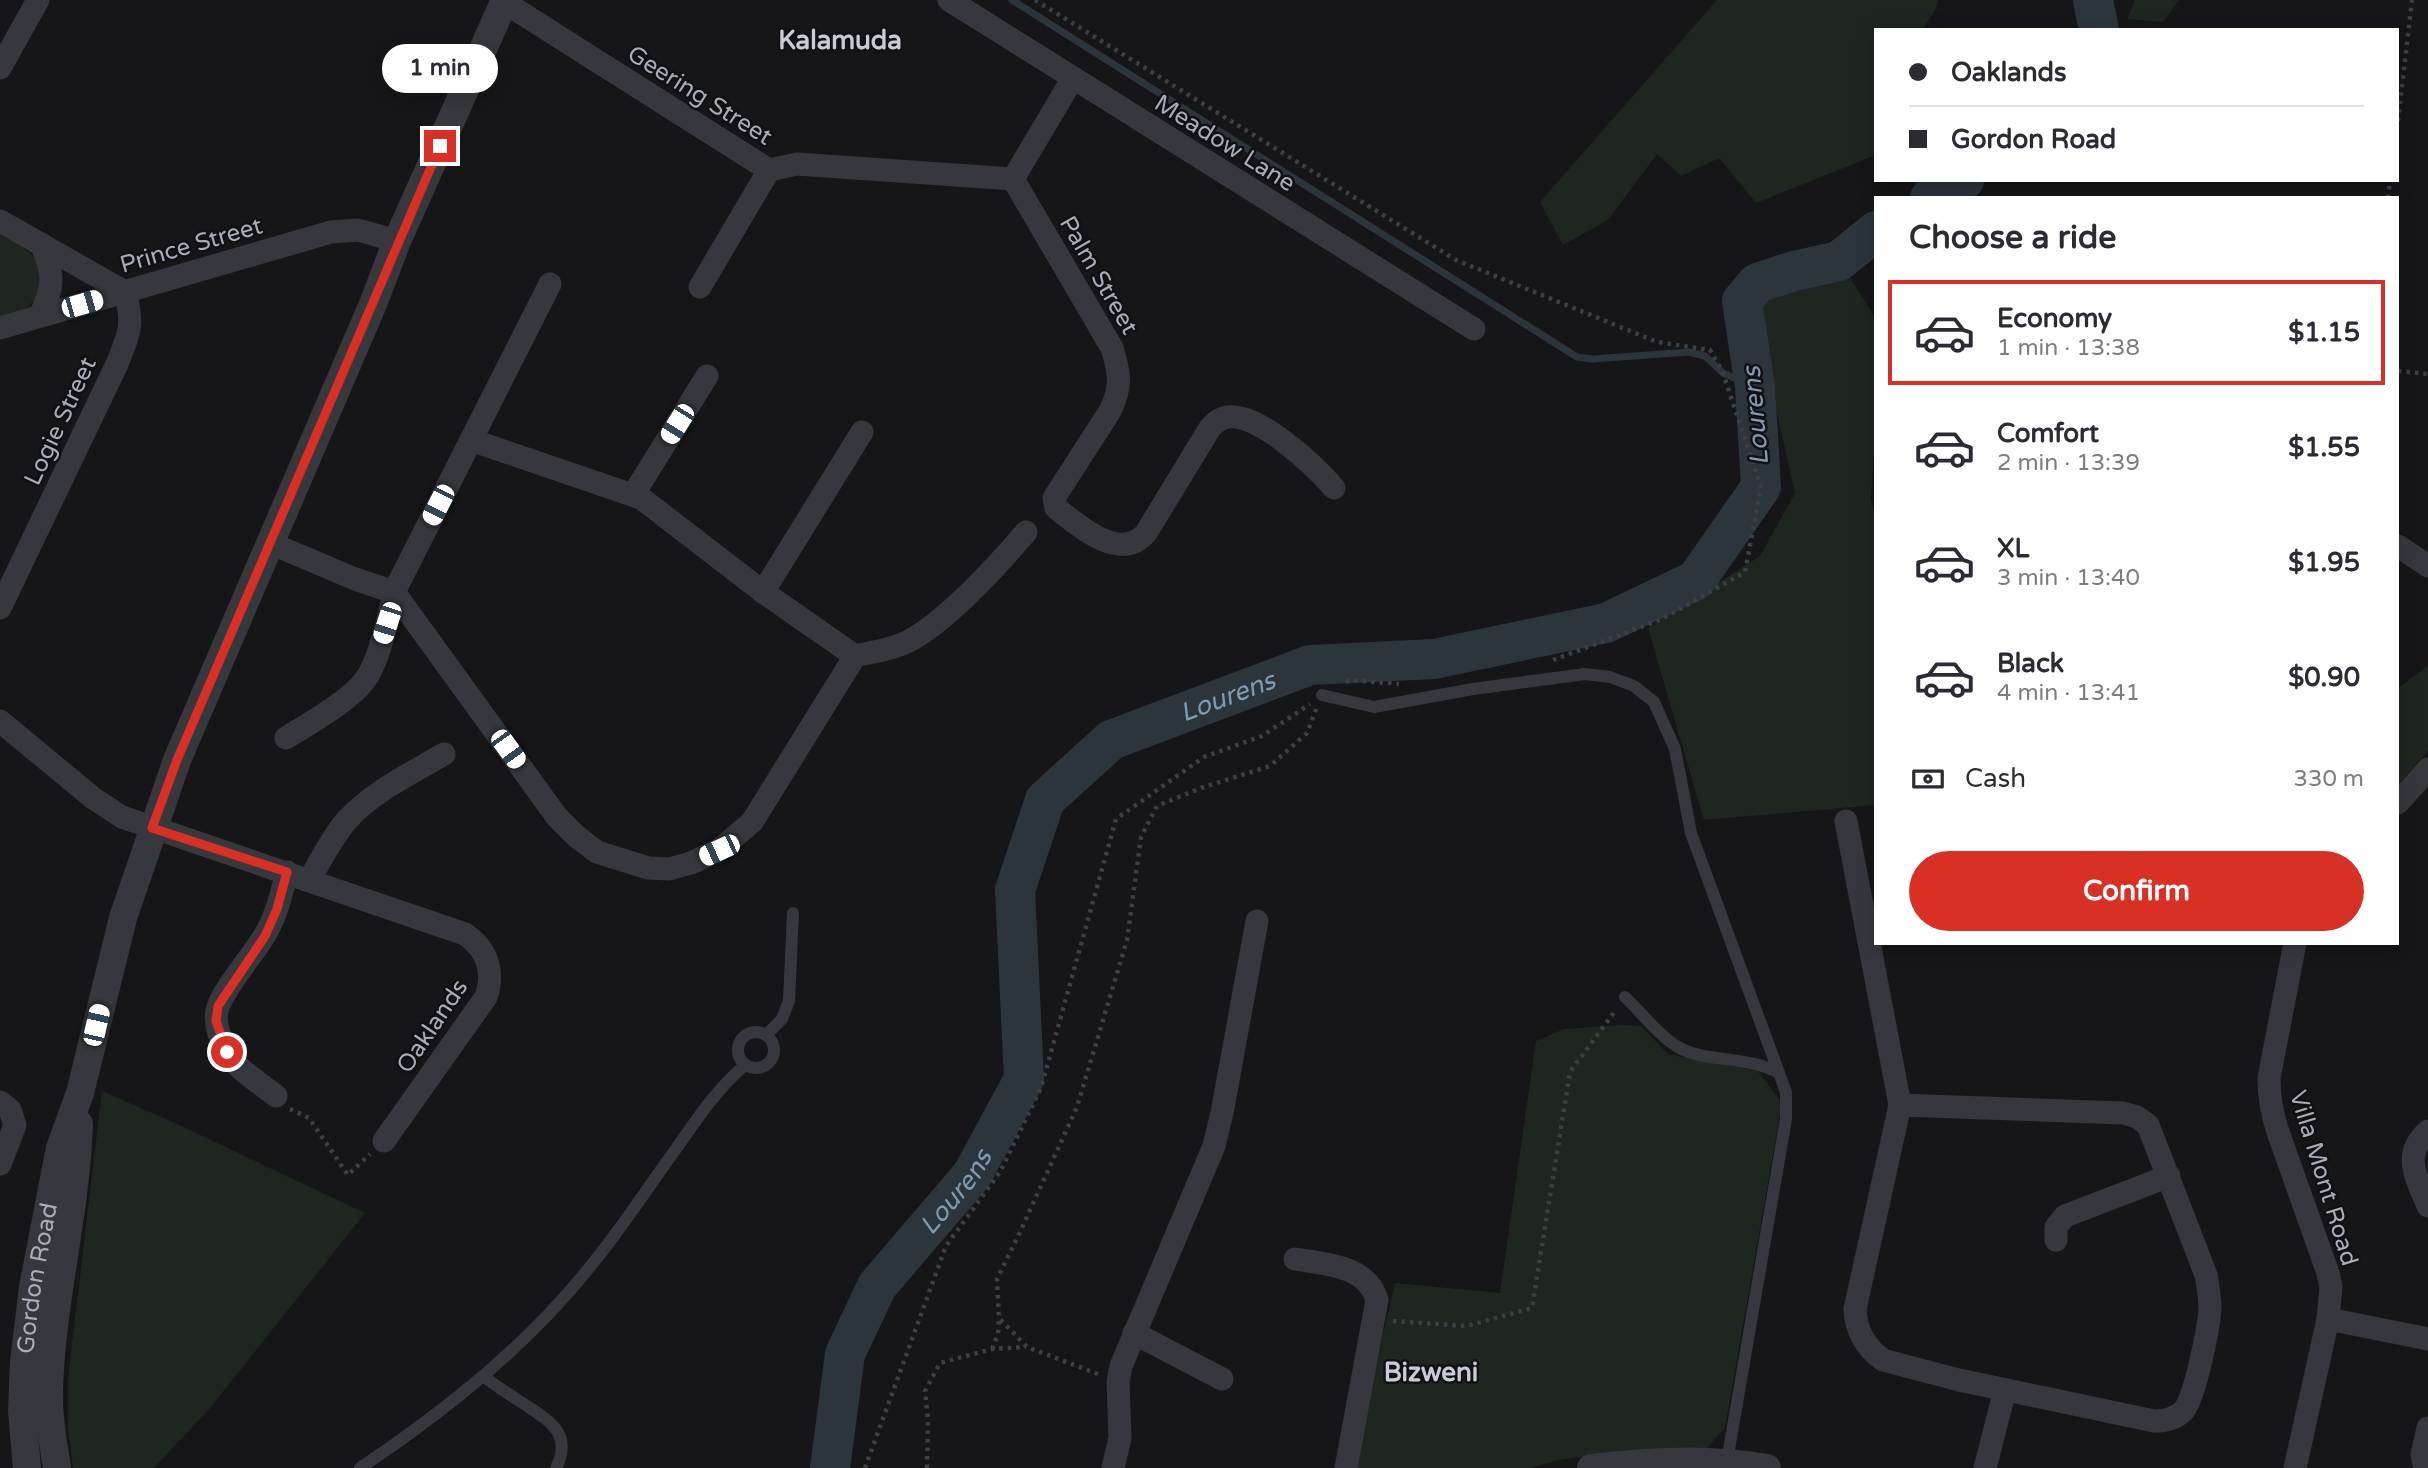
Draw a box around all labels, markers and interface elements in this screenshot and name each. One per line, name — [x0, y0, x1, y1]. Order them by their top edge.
district label: Kalamuda — [778, 25, 902, 56]
street label: Geering Street — [622, 39, 777, 151]
callout: 1 min — [382, 44, 498, 94]
text: 1 min — [409, 54, 471, 82]
text: Oaklands — [1951, 57, 2066, 88]
street label: Meadow Lane — [1149, 89, 1300, 198]
text: Gordon Road — [1951, 124, 2116, 155]
route end — [424, 130, 456, 162]
street label: Prince Street — [117, 211, 266, 280]
street label: Palm Street — [1053, 211, 1144, 340]
text: Choose a ride — [1909, 219, 2116, 257]
car — [59, 288, 106, 320]
icon: car — [1913, 301, 1976, 364]
text: Economy — [1997, 303, 2112, 334]
text: $1.15 — [2288, 317, 2360, 348]
text: 1 min · 13:38 — [1997, 334, 2140, 362]
street label: Logie Street — [18, 353, 103, 490]
water label: Lourens — [1736, 364, 1775, 467]
car — [657, 401, 698, 447]
icon: car — [1913, 416, 1976, 479]
text: Comfort — [1997, 418, 2099, 449]
text: $1.55 — [2288, 432, 2360, 463]
text: 2 min · 13:39 — [1997, 449, 2140, 477]
car — [420, 482, 457, 528]
icon: car — [1913, 531, 1976, 594]
text: XL — [1997, 533, 2029, 564]
text: $1.95 — [2288, 547, 2360, 578]
text: 3 min · 13:40 — [1997, 564, 2140, 592]
car — [371, 600, 404, 646]
icon: car — [1913, 646, 1976, 709]
text: Black — [1997, 648, 2064, 679]
text: $0.90 — [2288, 662, 2360, 693]
water label: Lourens — [1176, 664, 1281, 729]
text: 4 min · 13:41 — [1997, 679, 2140, 707]
car — [488, 726, 529, 772]
icon: cash — [1909, 760, 1947, 798]
text: Cash — [1965, 763, 2026, 794]
text: 330 m — [2294, 765, 2364, 793]
car — [696, 832, 743, 868]
button: Confirm — [1909, 851, 2364, 931]
street label: Oaklands — [391, 974, 474, 1079]
car — [82, 1002, 111, 1048]
route start — [211, 1036, 243, 1068]
street label: Villa Mont Road — [2283, 1087, 2364, 1269]
water label: Lourens — [913, 1143, 999, 1241]
street label: Gordon Road — [11, 1200, 64, 1355]
district label: Bizweni — [1384, 1357, 1478, 1388]

